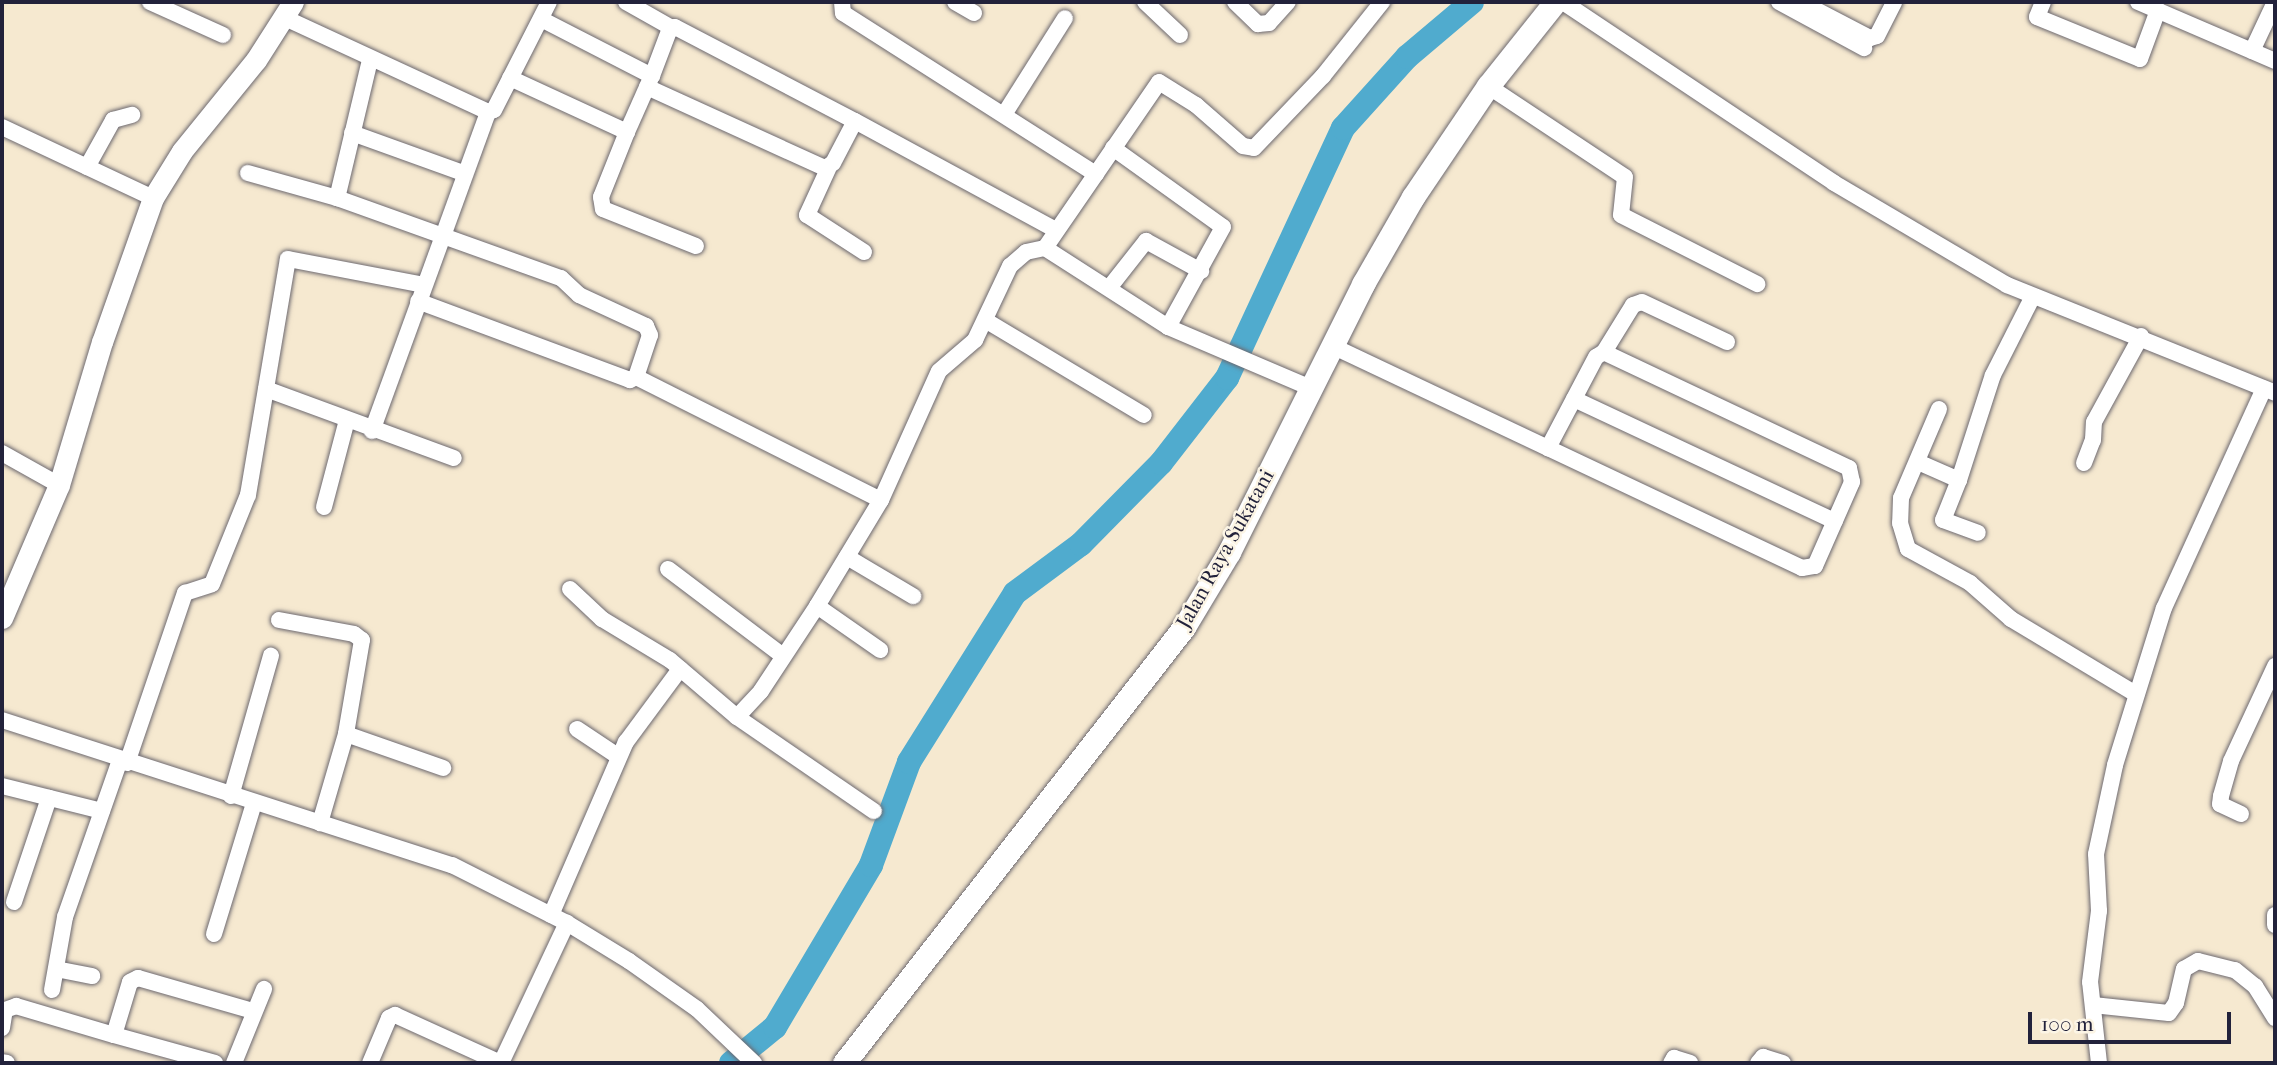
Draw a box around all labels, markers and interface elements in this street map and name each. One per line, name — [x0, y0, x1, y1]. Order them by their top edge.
street label: Jalan Raya Sukatani — [1171, 465, 1279, 633]
scale bar — [2032, 998, 2235, 1042]
text: 100 m — [2041, 1012, 2094, 1036]

